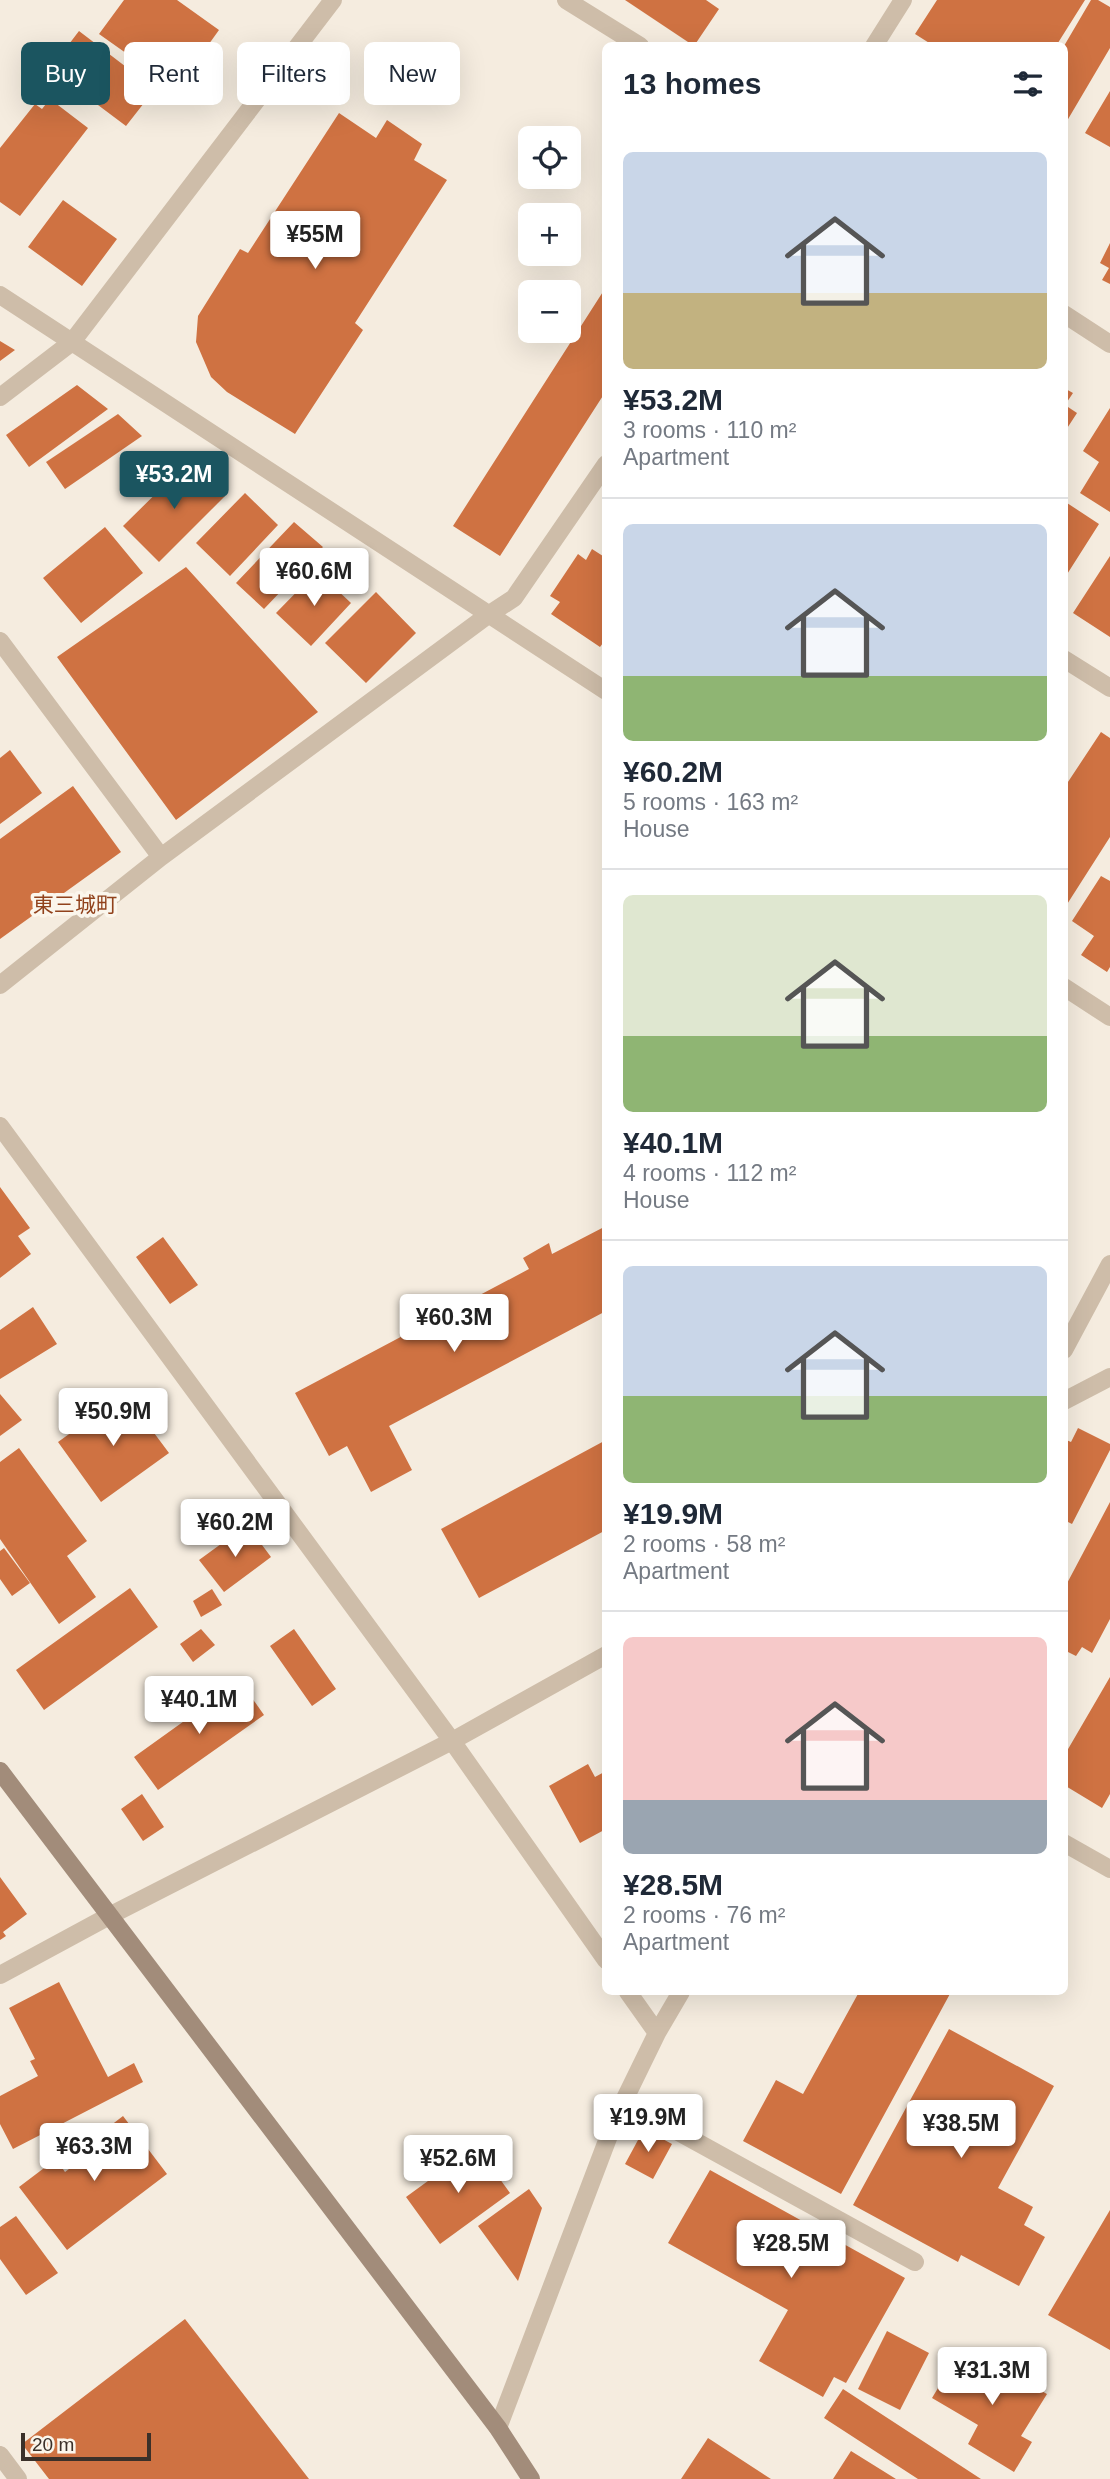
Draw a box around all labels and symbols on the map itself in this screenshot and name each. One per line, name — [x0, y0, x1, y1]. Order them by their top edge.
pin: ¥55M — [274, 212, 356, 271]
pin: ¥53.2M — [117, 452, 231, 511]
pin: ¥60.6M — [257, 548, 371, 608]
district label: 東三城町 — [33, 893, 117, 916]
pin: ¥60.3M — [397, 1294, 511, 1354]
pin: ¥50.9M — [56, 1388, 170, 1448]
pin: ¥60.2M — [178, 1500, 292, 1559]
pin: ¥40.1M — [142, 1676, 256, 1736]
pin: ¥19.9M — [591, 2094, 705, 2154]
pin: ¥38.5M — [904, 2100, 1018, 2160]
pin: ¥63.3M — [37, 2124, 151, 2183]
pin: ¥52.6M — [401, 2136, 515, 2195]
pin: ¥28.5M — [734, 2220, 848, 2280]
pin: ¥31.3M — [935, 2348, 1049, 2407]
scale bar — [21, 2430, 150, 2462]

